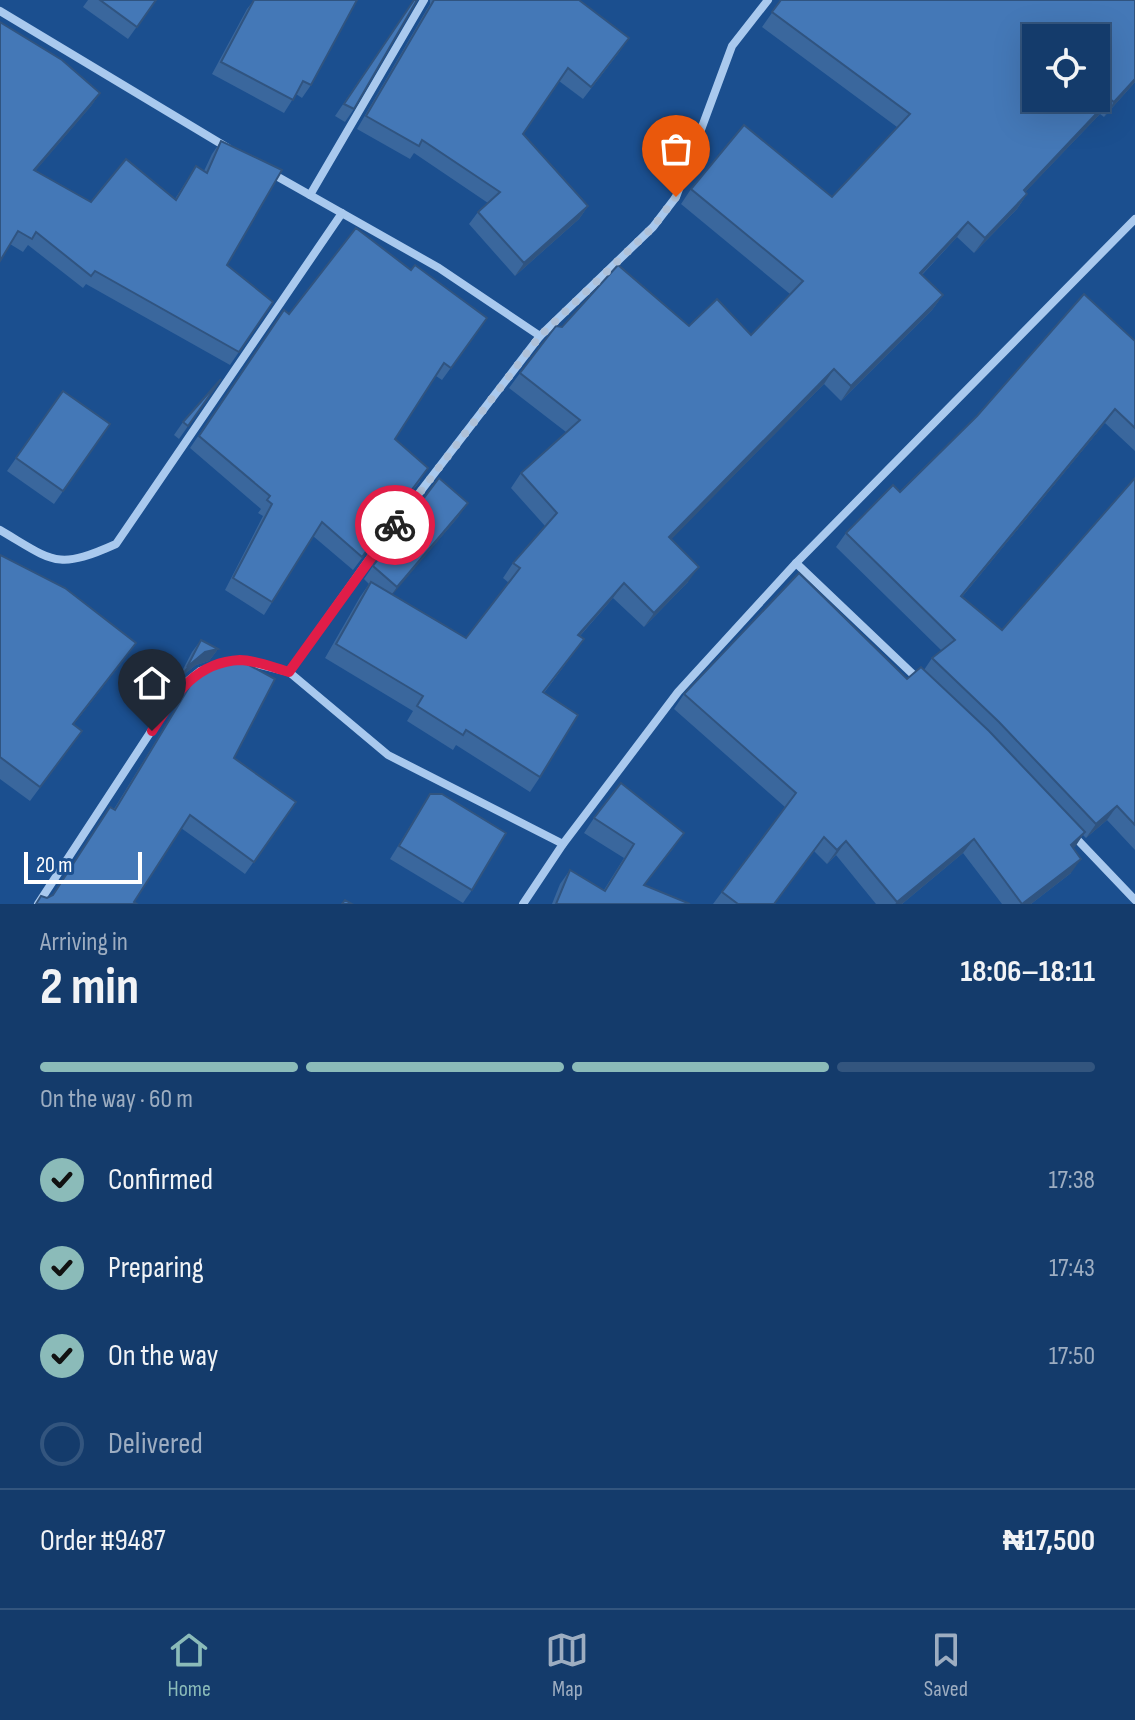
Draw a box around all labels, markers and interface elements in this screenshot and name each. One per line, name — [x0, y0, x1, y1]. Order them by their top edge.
map controls — [1022, 24, 1110, 112]
button: locate — [1022, 24, 1110, 112]
pin — [642, 115, 710, 197]
icon: bag — [654, 127, 698, 171]
courier — [355, 485, 435, 565]
icon: bike — [373, 503, 417, 547]
pin — [118, 649, 186, 731]
icon: home — [130, 661, 174, 705]
scale bar — [24, 848, 142, 884]
text: 20 m — [36, 852, 73, 879]
text: Arriving in — [40, 927, 128, 958]
text: 18:06–18:11 — [960, 954, 1095, 990]
text: 2 min — [40, 956, 139, 1019]
text: On the way · 60 m — [40, 1084, 193, 1115]
icon: check — [40, 1158, 84, 1202]
text: Confirmed — [108, 1162, 213, 1198]
text: 17:38 — [1049, 1165, 1095, 1196]
icon: check — [40, 1246, 84, 1290]
text: Preparing — [108, 1250, 204, 1286]
text: 17:43 — [1049, 1253, 1095, 1284]
icon: check — [40, 1334, 84, 1378]
text: On the way — [108, 1338, 218, 1374]
text: 17:50 — [1049, 1341, 1095, 1372]
text: Delivered — [108, 1426, 203, 1462]
text: Order #9487 — [40, 1523, 165, 1559]
text: ₦17,500 — [1003, 1523, 1095, 1559]
tab: Home — [167, 1628, 211, 1703]
tab: Map — [545, 1628, 589, 1703]
tab: Saved — [924, 1628, 968, 1703]

